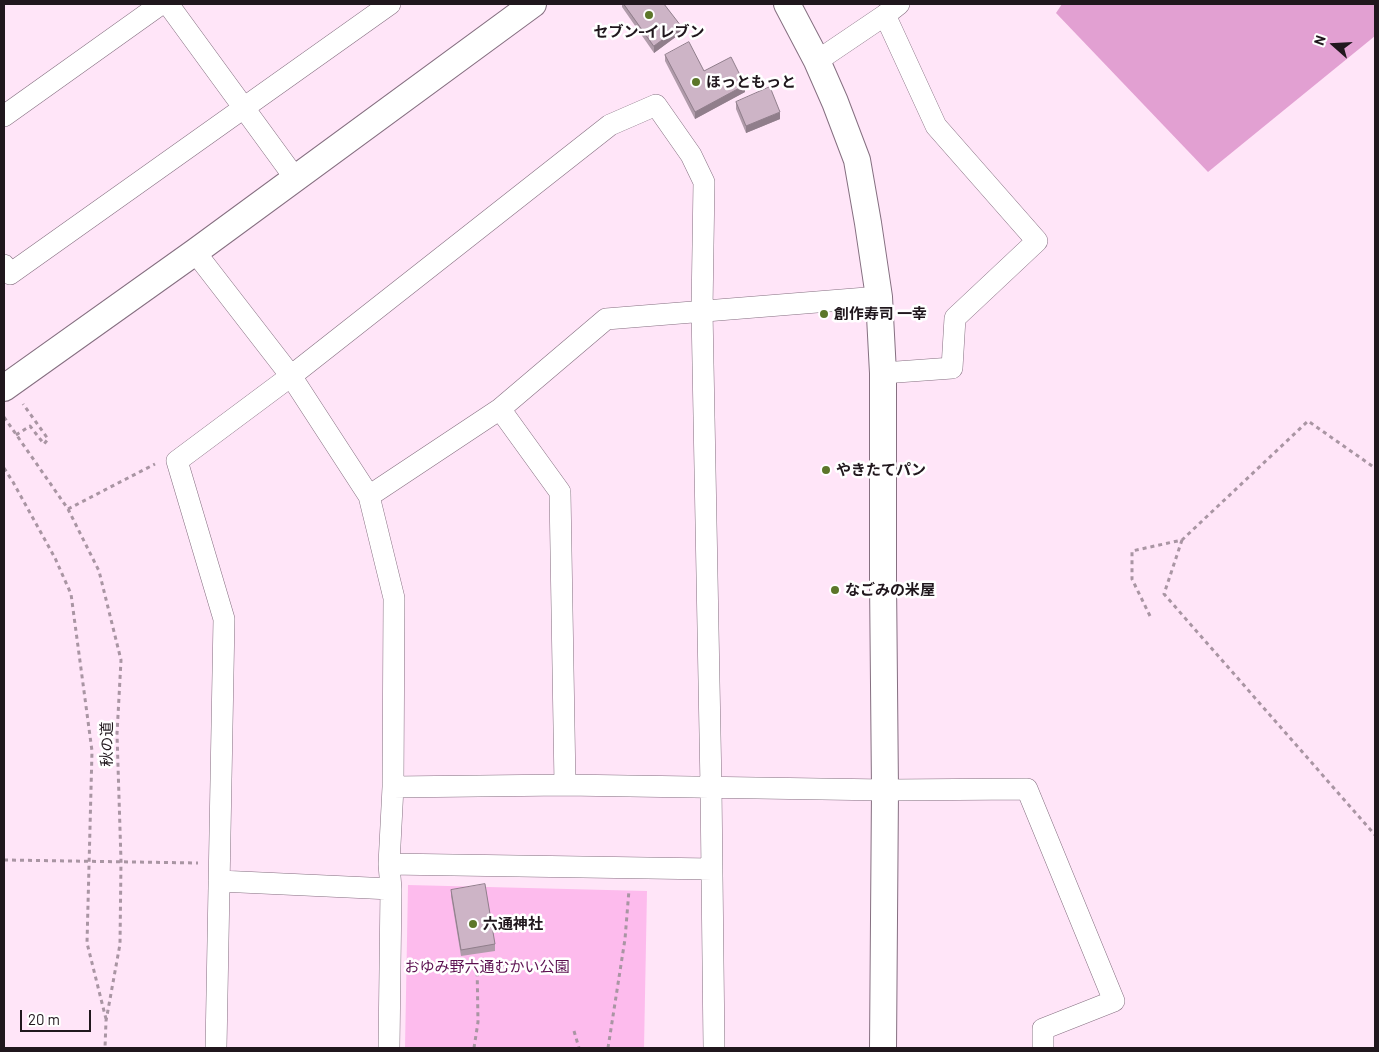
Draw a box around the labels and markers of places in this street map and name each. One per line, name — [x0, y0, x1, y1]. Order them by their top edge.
marker: セブン-イレブン — [643, 9, 655, 21]
place label: セブン-イレブン — [593, 23, 705, 41]
place label: ほっともっと — [706, 73, 796, 91]
marker: ほっともっと — [690, 76, 702, 88]
place label: 創作寿司 一幸 — [834, 305, 927, 323]
marker: 創作寿司 一幸 — [818, 308, 830, 320]
place label: やきたてパン — [836, 461, 926, 479]
marker: やきたてパン — [820, 464, 832, 476]
place label: なごみの米屋 — [845, 581, 935, 599]
marker: なごみの米屋 — [829, 584, 841, 596]
place label: 六通神社 — [483, 915, 543, 933]
marker: 六通神社 — [467, 918, 479, 930]

